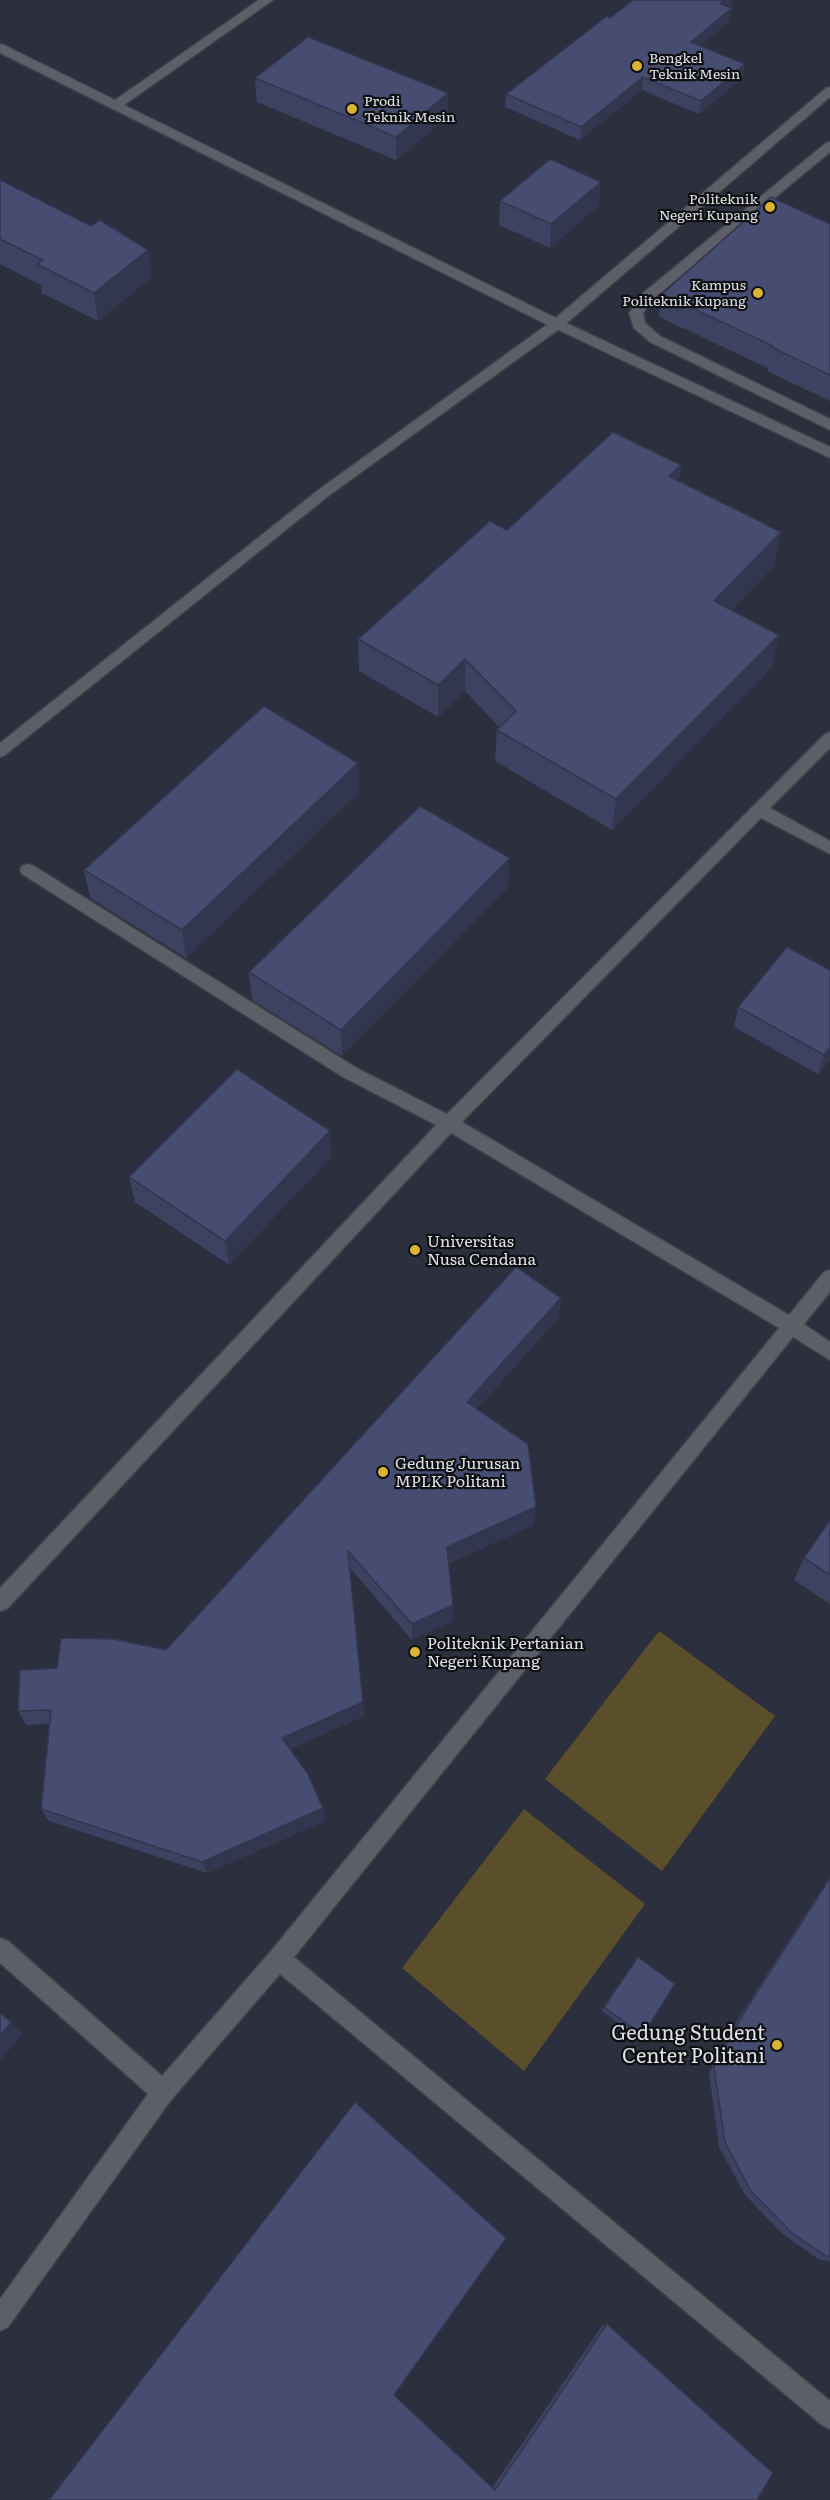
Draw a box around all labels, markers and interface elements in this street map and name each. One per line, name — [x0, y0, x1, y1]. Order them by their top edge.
place label: Bengkel Teknik Mesin — [649, 47, 740, 83]
marker: Bengkel Teknik Mesin — [630, 59, 644, 73]
place label: Prodi Teknik Mesin — [364, 90, 455, 126]
marker: Prodi Teknik Mesin — [345, 102, 359, 116]
place label: Politeknik Negeri Kupang — [659, 188, 758, 224]
marker: Politeknik Negeri Kupang — [763, 200, 777, 214]
place label: Kampus Politeknik Kupang — [622, 274, 746, 310]
marker: Kampus Politeknik Kupang — [751, 286, 765, 300]
place label: Universitas Nusa Cendana — [427, 1228, 537, 1270]
marker: Universitas Nusa Cendana — [408, 1243, 422, 1257]
place label: Gedung Jurusan MPLK Politani — [395, 1450, 521, 1492]
marker: Gedung Jurusan MPLK Politani — [376, 1465, 390, 1479]
place label: Politeknik Pertanian Negeri Kupang — [427, 1630, 584, 1672]
marker: Politeknik Pertanian Negeri Kupang — [408, 1645, 422, 1659]
place label: Gedung Student Center Politani — [611, 2016, 765, 2069]
marker: Gedung Student Center Politani — [770, 2038, 784, 2052]

